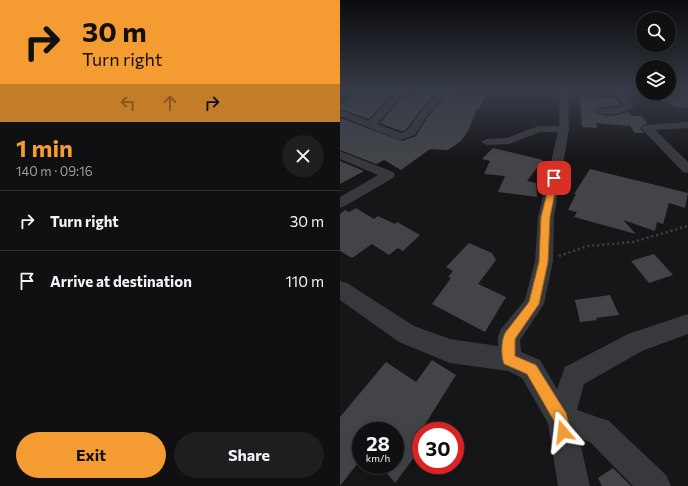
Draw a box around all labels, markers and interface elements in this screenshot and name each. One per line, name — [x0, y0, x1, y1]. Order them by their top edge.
map controls — [636, 12, 676, 100]
button: search — [636, 12, 676, 52]
text: 30 m — [82, 14, 147, 48]
icon: right — [16, 16, 68, 68]
text: Turn right — [82, 48, 162, 70]
button: layers — [636, 60, 676, 100]
icon: left — [117, 92, 139, 114]
icon: ahead — [159, 92, 181, 114]
icon: right — [201, 92, 223, 114]
text: 1 min — [16, 133, 73, 162]
button: close — [282, 135, 324, 177]
pin — [537, 161, 571, 195]
text: 140 m · 09:16 — [16, 163, 93, 179]
icon: arrive — [543, 167, 565, 189]
icon: right — [16, 210, 38, 232]
text: Turn right — [50, 212, 119, 230]
text: 30 m — [290, 212, 324, 230]
icon: arrive — [16, 270, 38, 292]
text: Arrive at destination — [50, 272, 192, 290]
text: 110 m — [285, 272, 324, 290]
position arrow — [542, 411, 584, 453]
speed limit sign: 30 — [412, 422, 464, 474]
text: 28 — [366, 431, 390, 455]
button: Exit — [16, 432, 166, 478]
button: Share — [174, 432, 324, 478]
text: km/h — [366, 452, 390, 464]

